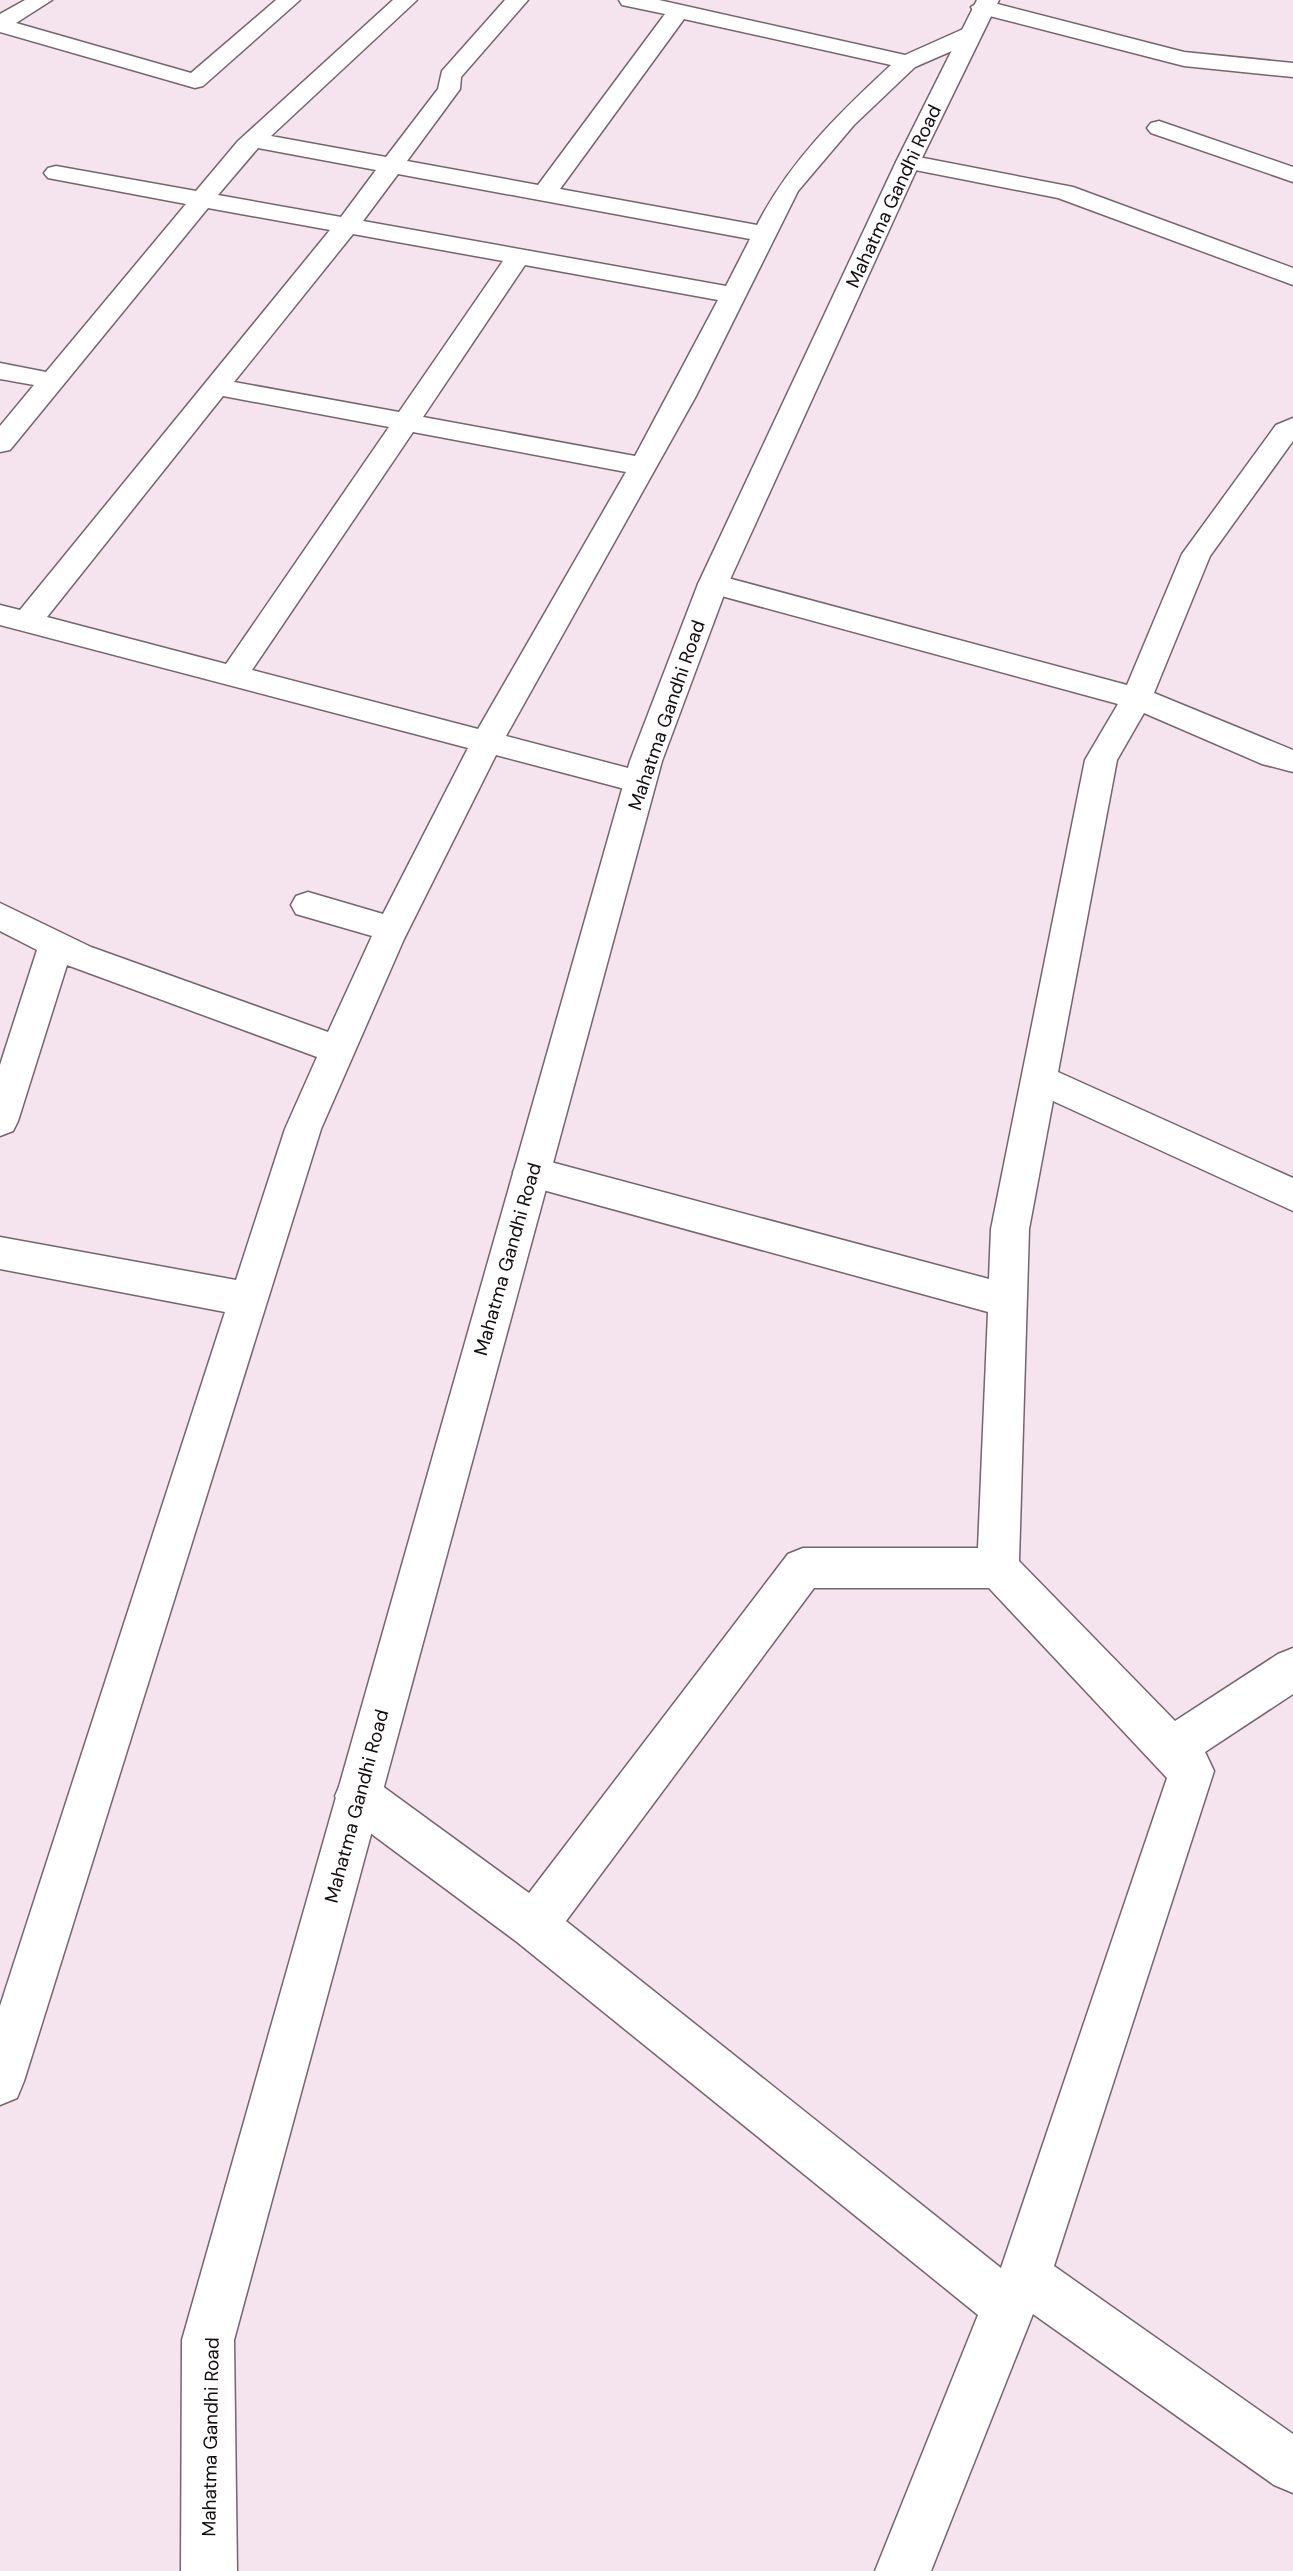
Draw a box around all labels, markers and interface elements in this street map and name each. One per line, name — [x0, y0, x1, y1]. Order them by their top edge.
street label: Mahatma Gandhi Road — [840, 101, 947, 292]
street label: Mahatma Gandhi Road — [622, 617, 711, 814]
street label: Mahatma Gandhi Road — [468, 1160, 547, 1358]
street label: Mahatma Gandhi Road — [319, 1707, 394, 1906]
street label: Mahatma Gandhi Road — [196, 2337, 225, 2537]

